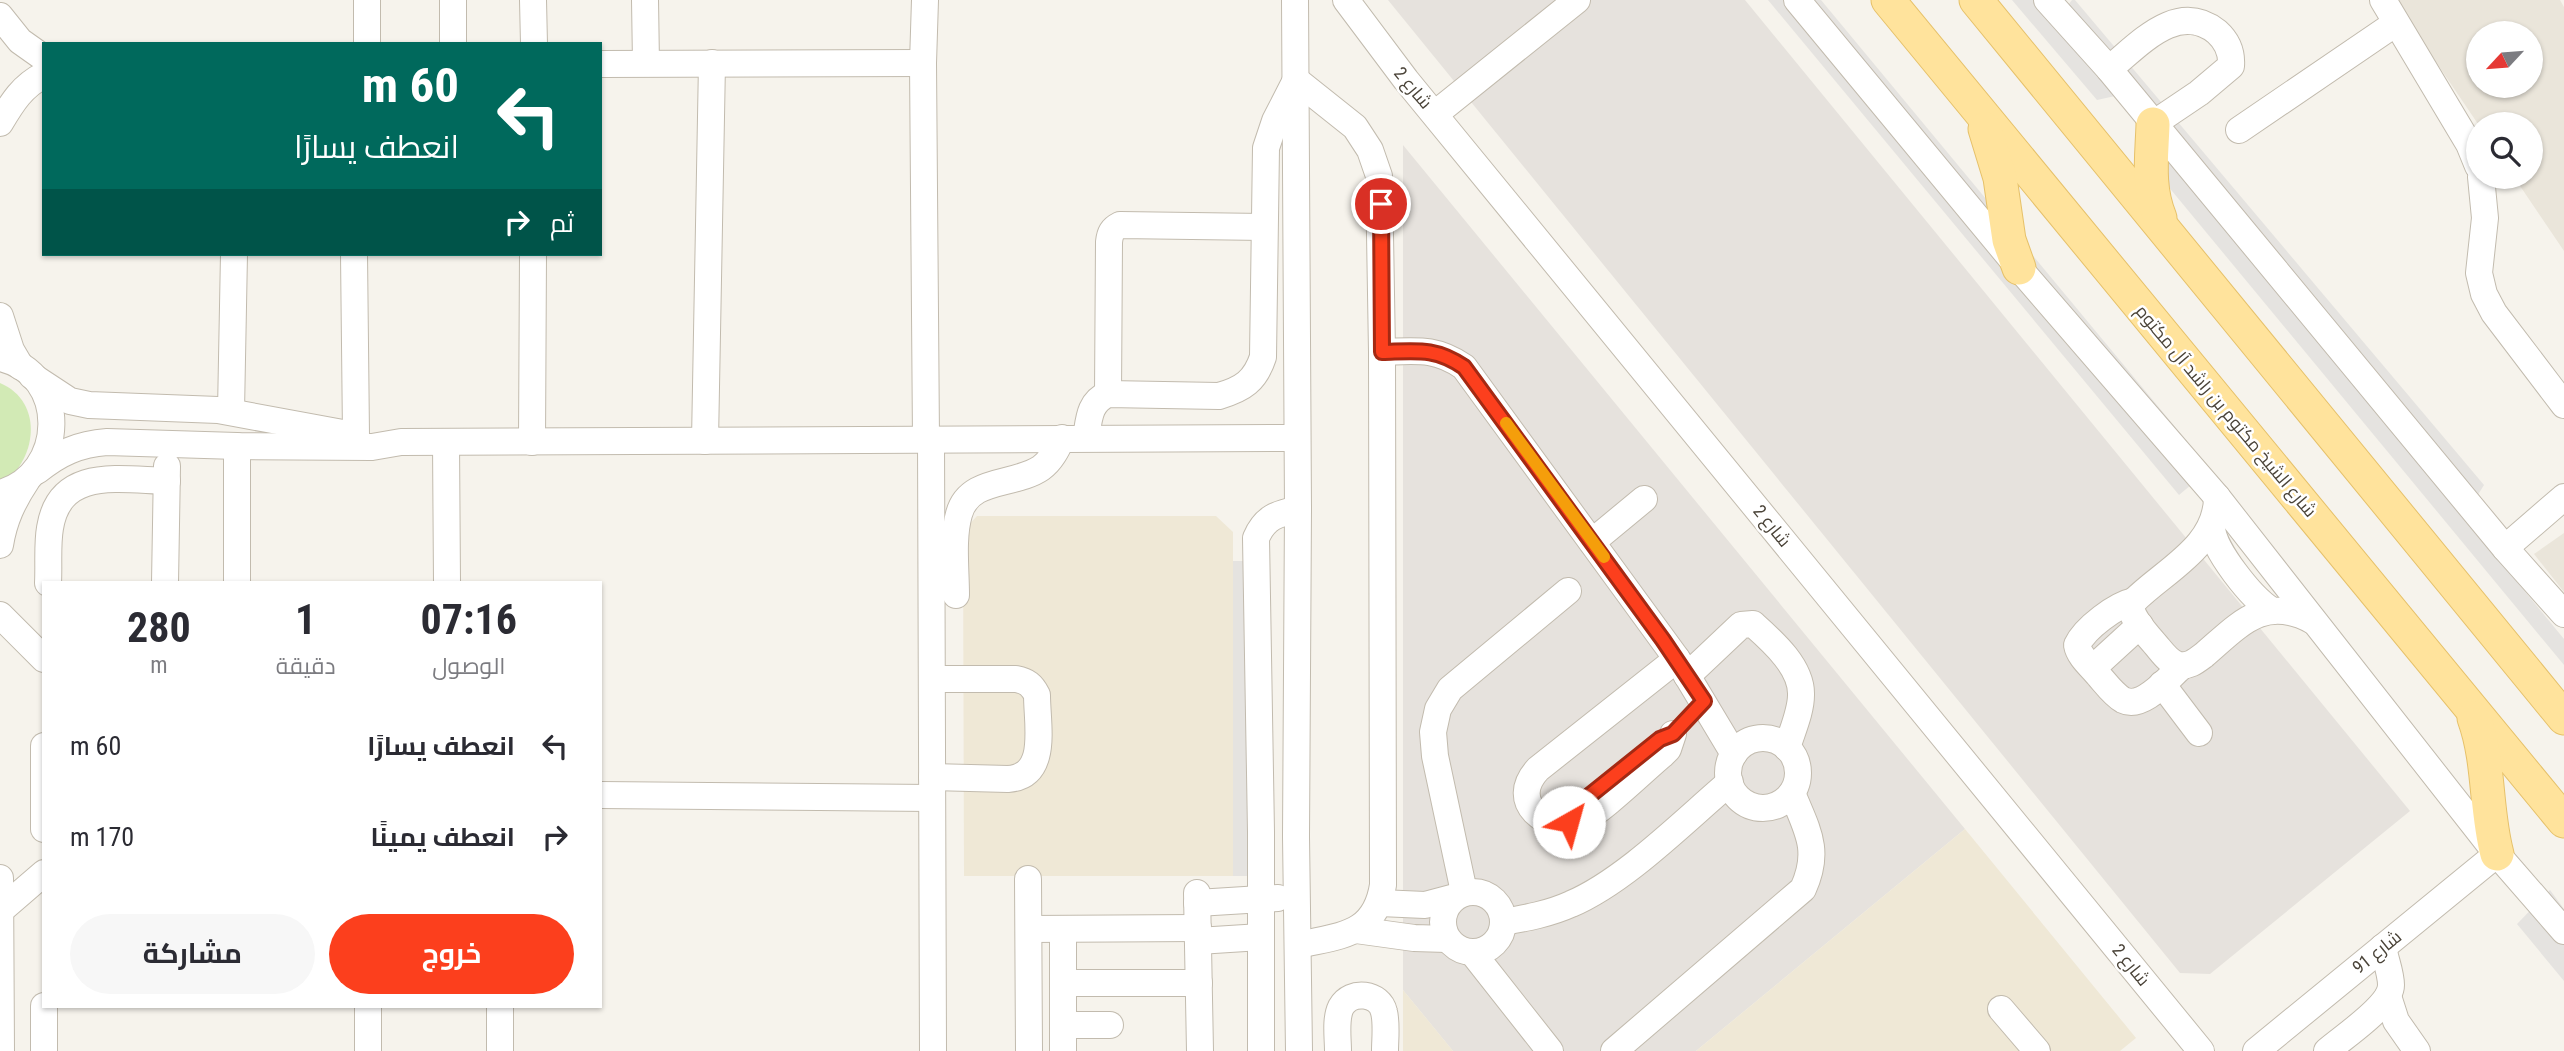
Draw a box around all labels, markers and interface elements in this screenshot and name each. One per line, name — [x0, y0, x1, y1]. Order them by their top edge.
north arrow — [2466, 21, 2543, 98]
map controls — [2466, 21, 2543, 189]
text: 60 m — [362, 57, 459, 114]
street label: شارع 2 — [1388, 63, 1437, 114]
icon: left — [483, 70, 574, 161]
button: search — [2466, 112, 2543, 189]
text: انعطف يسارًا — [294, 128, 459, 166]
pin — [1351, 174, 1411, 234]
icon: arrive — [1362, 185, 1400, 223]
icon: right — [498, 203, 536, 241]
text: ثم — [550, 208, 574, 238]
street label: شارع الشيخ مكتوم بن راشد آل مكتوم — [2130, 300, 2321, 522]
street label: شارع 2 — [1748, 500, 1796, 552]
text: 1 — [295, 595, 316, 644]
text: 07:16 — [421, 595, 517, 644]
text: 280 — [127, 603, 191, 652]
text: m — [150, 652, 168, 679]
text: دقيقة — [276, 653, 336, 680]
text: الوصول — [432, 653, 505, 680]
icon: left — [536, 727, 574, 765]
text: 60 m — [70, 731, 121, 761]
text: انعطف يسارًا — [367, 731, 515, 761]
position arrow — [1532, 785, 1606, 859]
icon: right — [536, 818, 574, 856]
text: 170 m — [70, 822, 134, 852]
text: انعطف يمينًا — [370, 822, 515, 852]
button: مشاركة — [70, 914, 315, 994]
button: خروج — [329, 914, 574, 994]
street label: شارع 91 — [2348, 926, 2407, 979]
street label: شارع 2 — [2107, 939, 2155, 991]

